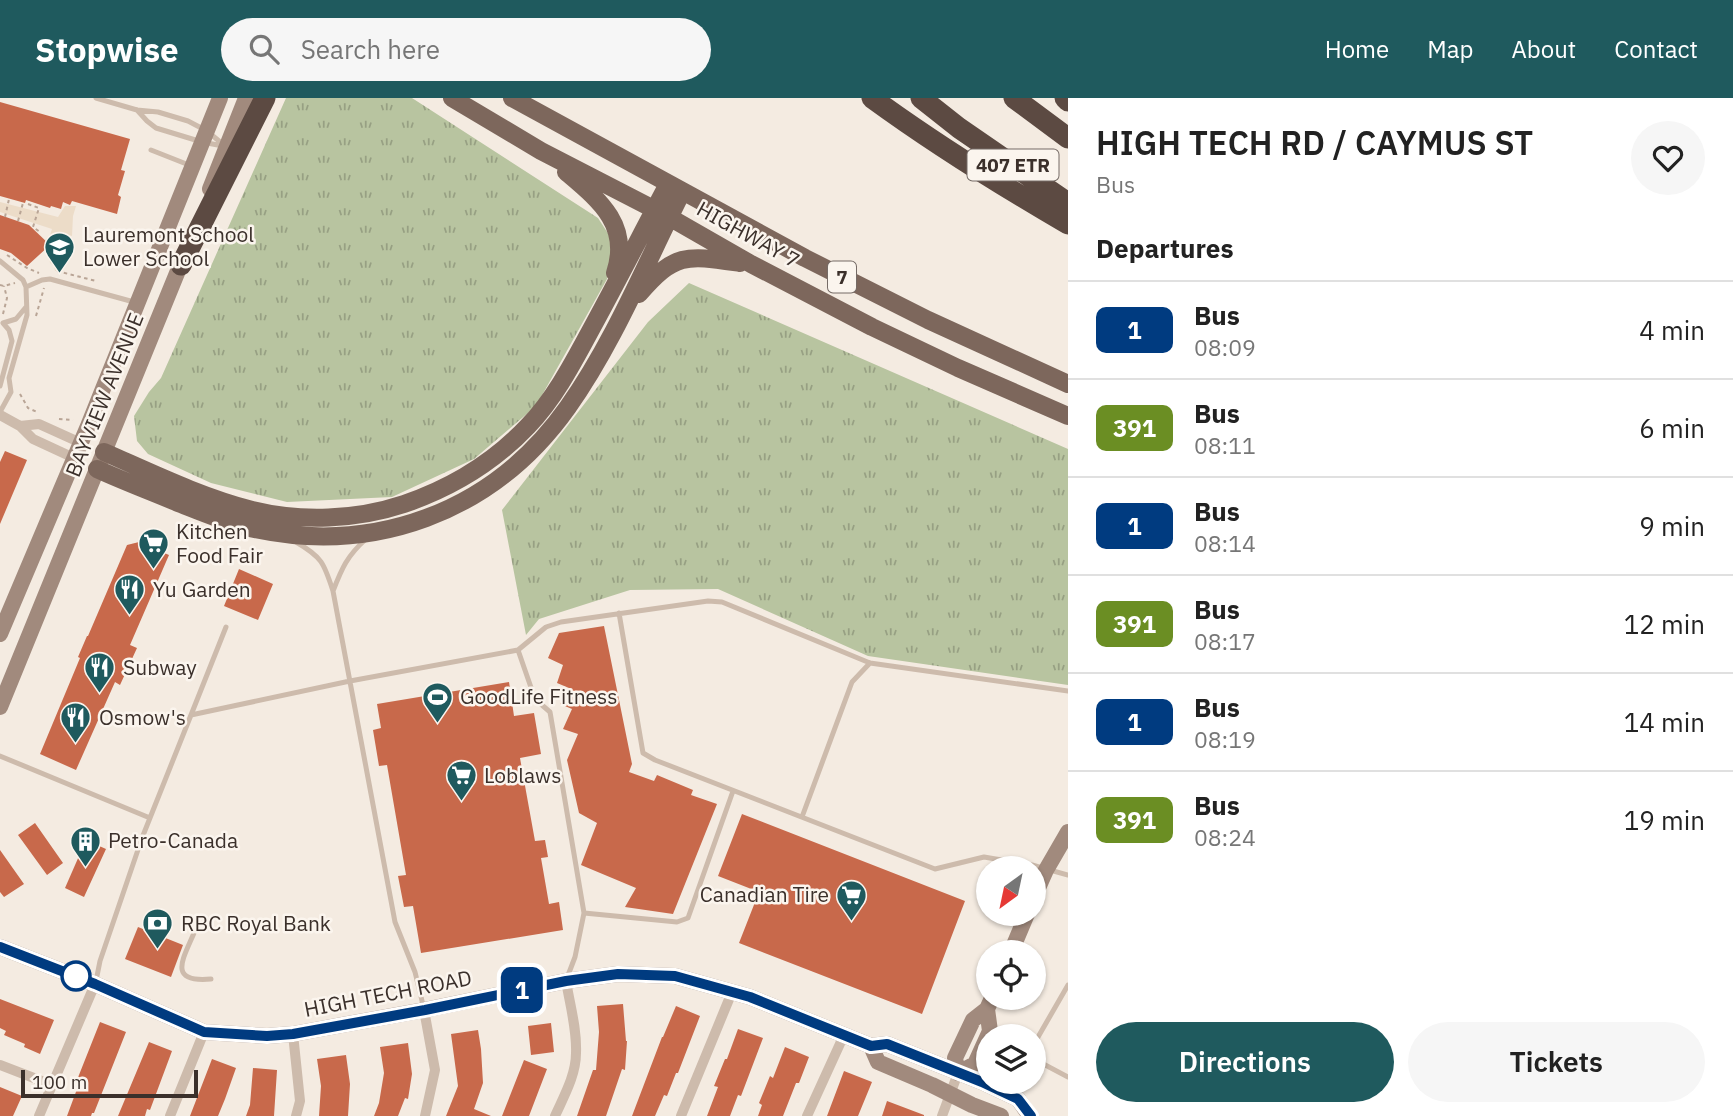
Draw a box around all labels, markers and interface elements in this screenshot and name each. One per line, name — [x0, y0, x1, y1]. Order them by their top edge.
search box — [221, 18, 711, 81]
text: Stopwise — [35, 28, 179, 71]
icon: search — [245, 30, 283, 68]
text: Search here — [301, 32, 440, 66]
text: Home — [1325, 33, 1389, 65]
text: Map — [1427, 33, 1473, 65]
text: About — [1511, 33, 1576, 65]
text: Contact — [1614, 33, 1698, 65]
text: HIGH TECH RD / CAYMUS ST — [1096, 121, 1533, 164]
button: heart — [1631, 121, 1705, 195]
road number: 407 ETR — [968, 150, 1058, 180]
text: Bus — [1096, 169, 1135, 199]
street label: HIGHWAY 7 — [692, 194, 805, 274]
place label: Lauremont School Lower School — [83, 220, 254, 272]
school or university icon: Lauremont School Lower School — [43, 230, 77, 274]
text: Departures — [1096, 231, 1234, 265]
road number: 7 — [828, 262, 856, 293]
text: Bus — [1194, 298, 1240, 332]
street label: BAYVIEW AVENUE — [58, 309, 150, 481]
text: 4 min — [1639, 313, 1705, 347]
text: 1 — [1127, 314, 1142, 346]
text: 08:09 — [1194, 332, 1256, 362]
text: Bus — [1194, 396, 1240, 430]
text: 6 min — [1639, 411, 1705, 445]
text: 391 — [1113, 412, 1156, 444]
text: 08:11 — [1194, 430, 1256, 460]
text: Bus — [1194, 494, 1240, 528]
text: 9 min — [1639, 509, 1705, 543]
text: 1 — [1127, 510, 1142, 542]
place label: Kitchen Food Fair — [176, 517, 263, 569]
supermarket icon: Kitchen Food Fair — [136, 527, 170, 571]
text: 08:14 — [1194, 528, 1256, 558]
restaurant icon: Yu Garden — [113, 573, 147, 617]
place label: Yu Garden — [153, 575, 251, 603]
text: Bus — [1194, 592, 1240, 626]
text: 12 min — [1624, 607, 1705, 641]
text: 391 — [1113, 608, 1156, 640]
text: 08:17 — [1194, 626, 1256, 656]
restaurant icon: Subway — [83, 651, 117, 695]
place label: Subway — [123, 653, 197, 681]
sports icon: GoodLife Fitness — [420, 680, 454, 724]
place label: GoodLife Fitness — [460, 682, 617, 710]
text: Bus — [1194, 690, 1240, 724]
restaurant icon: Osmow's — [59, 701, 93, 745]
place label: Osmow's — [99, 703, 186, 731]
text: 14 min — [1624, 705, 1705, 739]
text: 1 — [1127, 706, 1142, 738]
text: 08:19 — [1194, 724, 1256, 754]
supermarket icon: Loblaws — [444, 759, 478, 803]
place label: Loblaws — [484, 761, 561, 789]
text: Bus — [1194, 788, 1240, 822]
text: 19 min — [1624, 803, 1705, 837]
text: 391 — [1113, 804, 1156, 836]
text: 08:24 — [1194, 822, 1256, 852]
building icon: Petro-Canada — [68, 824, 102, 868]
place label: Petro-Canada — [108, 826, 238, 854]
north arrow — [976, 856, 1046, 926]
map controls — [976, 856, 1046, 1094]
supermarket icon: Canadian Tire — [835, 878, 869, 922]
place label: Canadian Tire — [700, 880, 829, 908]
bank icon: RBC Royal Bank — [141, 907, 175, 951]
place label: RBC Royal Bank — [181, 909, 331, 937]
button: locate — [976, 940, 1046, 1010]
unlabelled marker — [61, 961, 91, 991]
street label: HIGH TECH ROAD — [302, 963, 474, 1023]
line badge: 1 — [499, 967, 545, 1013]
text: 1 — [515, 974, 529, 1006]
button: Directions — [1096, 1022, 1394, 1102]
button: Tickets — [1408, 1022, 1705, 1102]
button: layers — [976, 1024, 1046, 1094]
scale bar — [21, 1067, 198, 1099]
text: 100 m — [32, 1070, 87, 1094]

